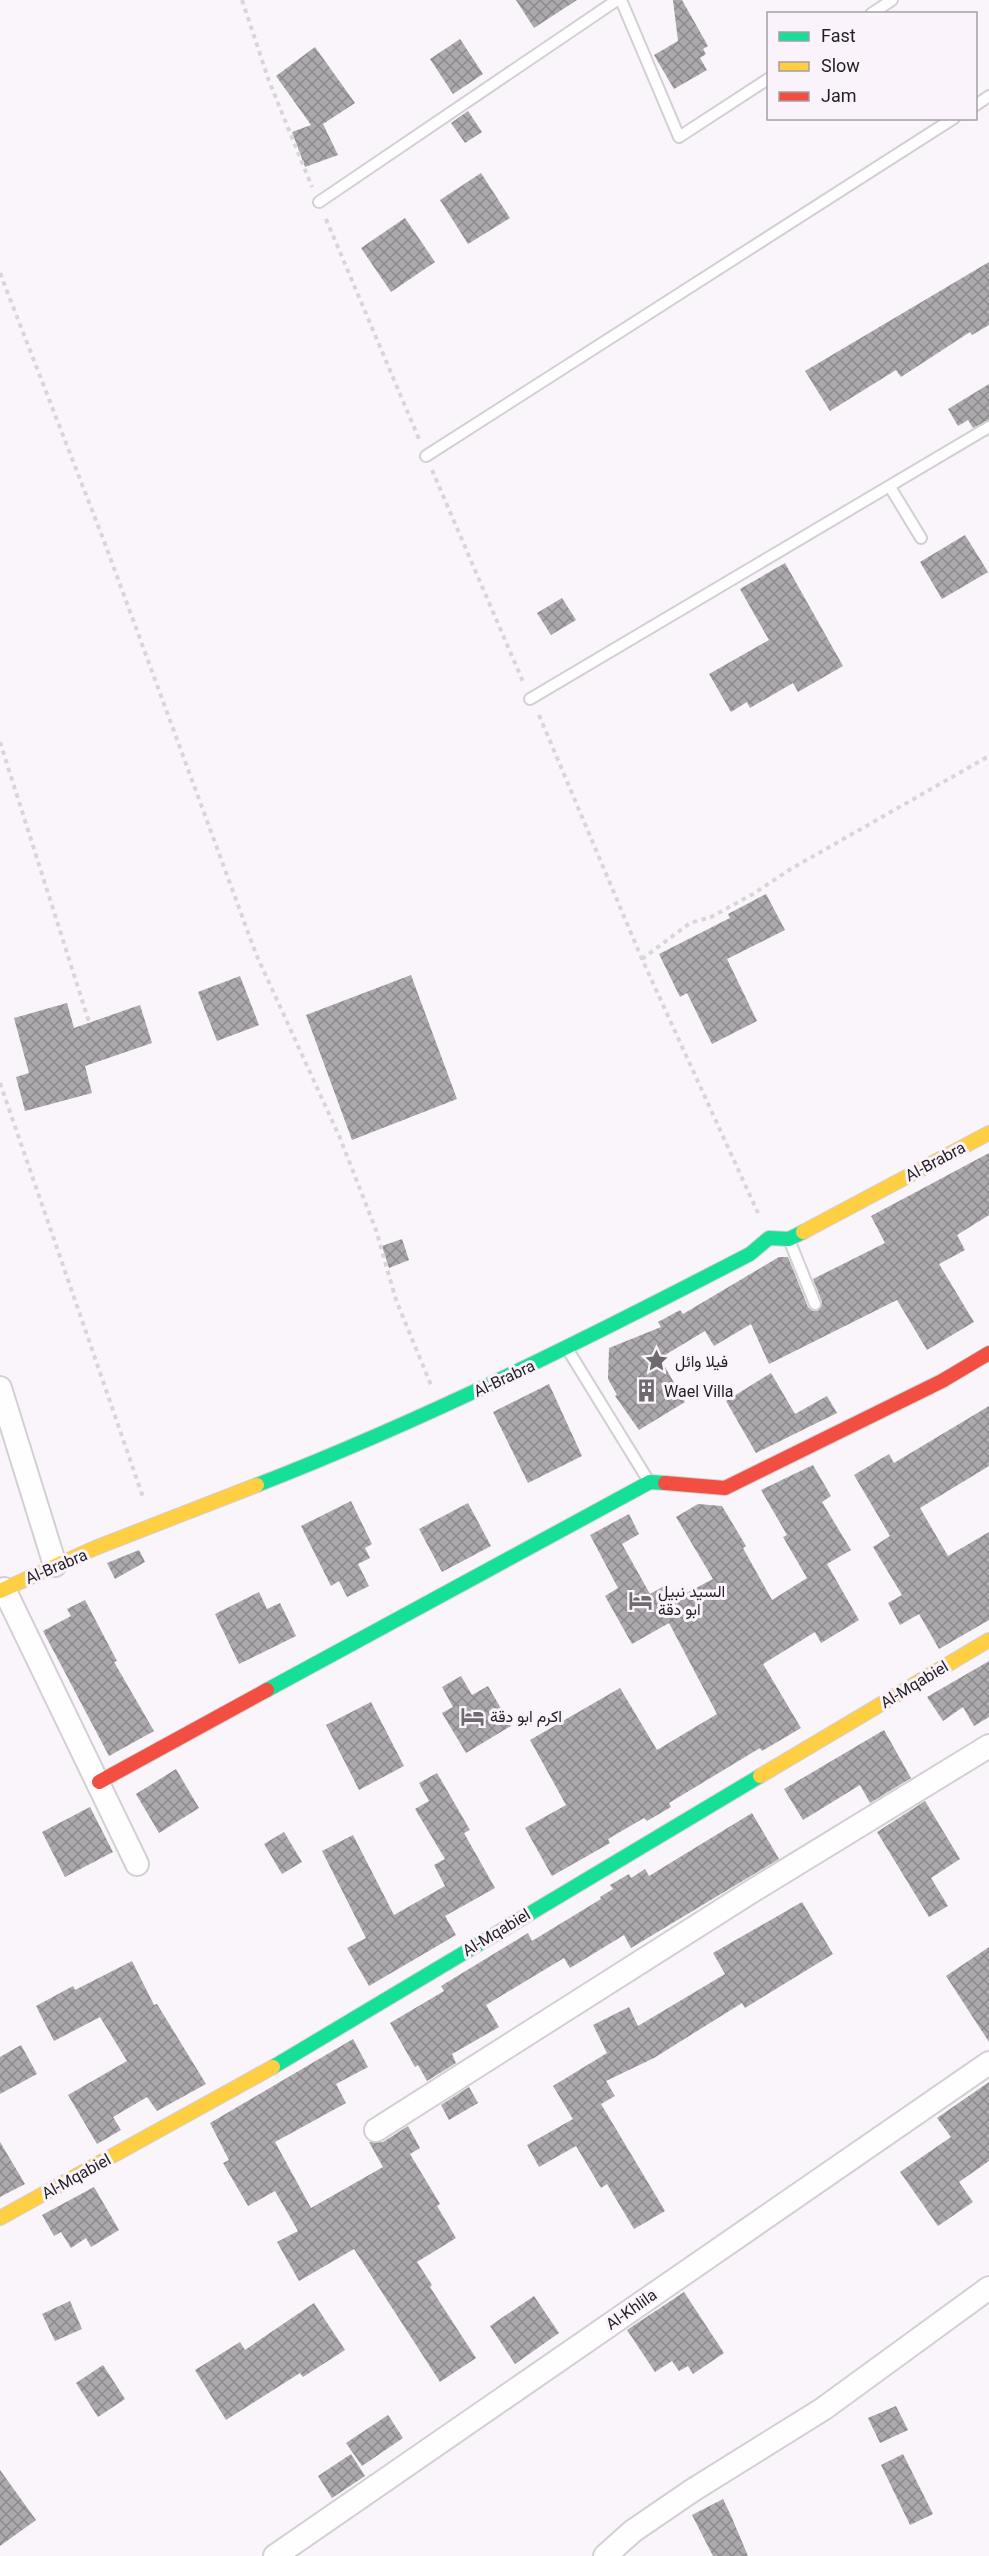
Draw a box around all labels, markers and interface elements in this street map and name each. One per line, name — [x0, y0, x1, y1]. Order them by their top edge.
legend — [767, 12, 977, 120]
text: Fast — [821, 25, 856, 46]
text: Slow — [821, 55, 860, 76]
text: Jam — [821, 85, 857, 106]
street label: Al-Brabra — [902, 1138, 969, 1185]
place icon: فيلا وائل — [644, 1348, 670, 1374]
place label: فيلا وائل — [675, 1352, 728, 1372]
street label: Al-Brabra — [471, 1356, 538, 1401]
building icon: Wael Villa — [633, 1378, 659, 1404]
place label: Wael Villa — [664, 1382, 734, 1401]
street label: Al-Brabra — [22, 1545, 90, 1588]
place label: السيد نبيل ابو دقة — [658, 1582, 725, 1620]
hotel icon: السيد نبيل ابو دقة — [627, 1587, 653, 1613]
street label: Al-Mqabiel — [877, 1657, 952, 1712]
hotel icon: اكرم ابو دقة — [459, 1703, 485, 1729]
place label: اكرم ابو دقة — [490, 1707, 562, 1727]
street label: Al-Mqabiel — [459, 1905, 534, 1960]
street label: Al-Mqabiel — [39, 2150, 114, 2203]
street label: Al-Khlila — [602, 2285, 660, 2334]

